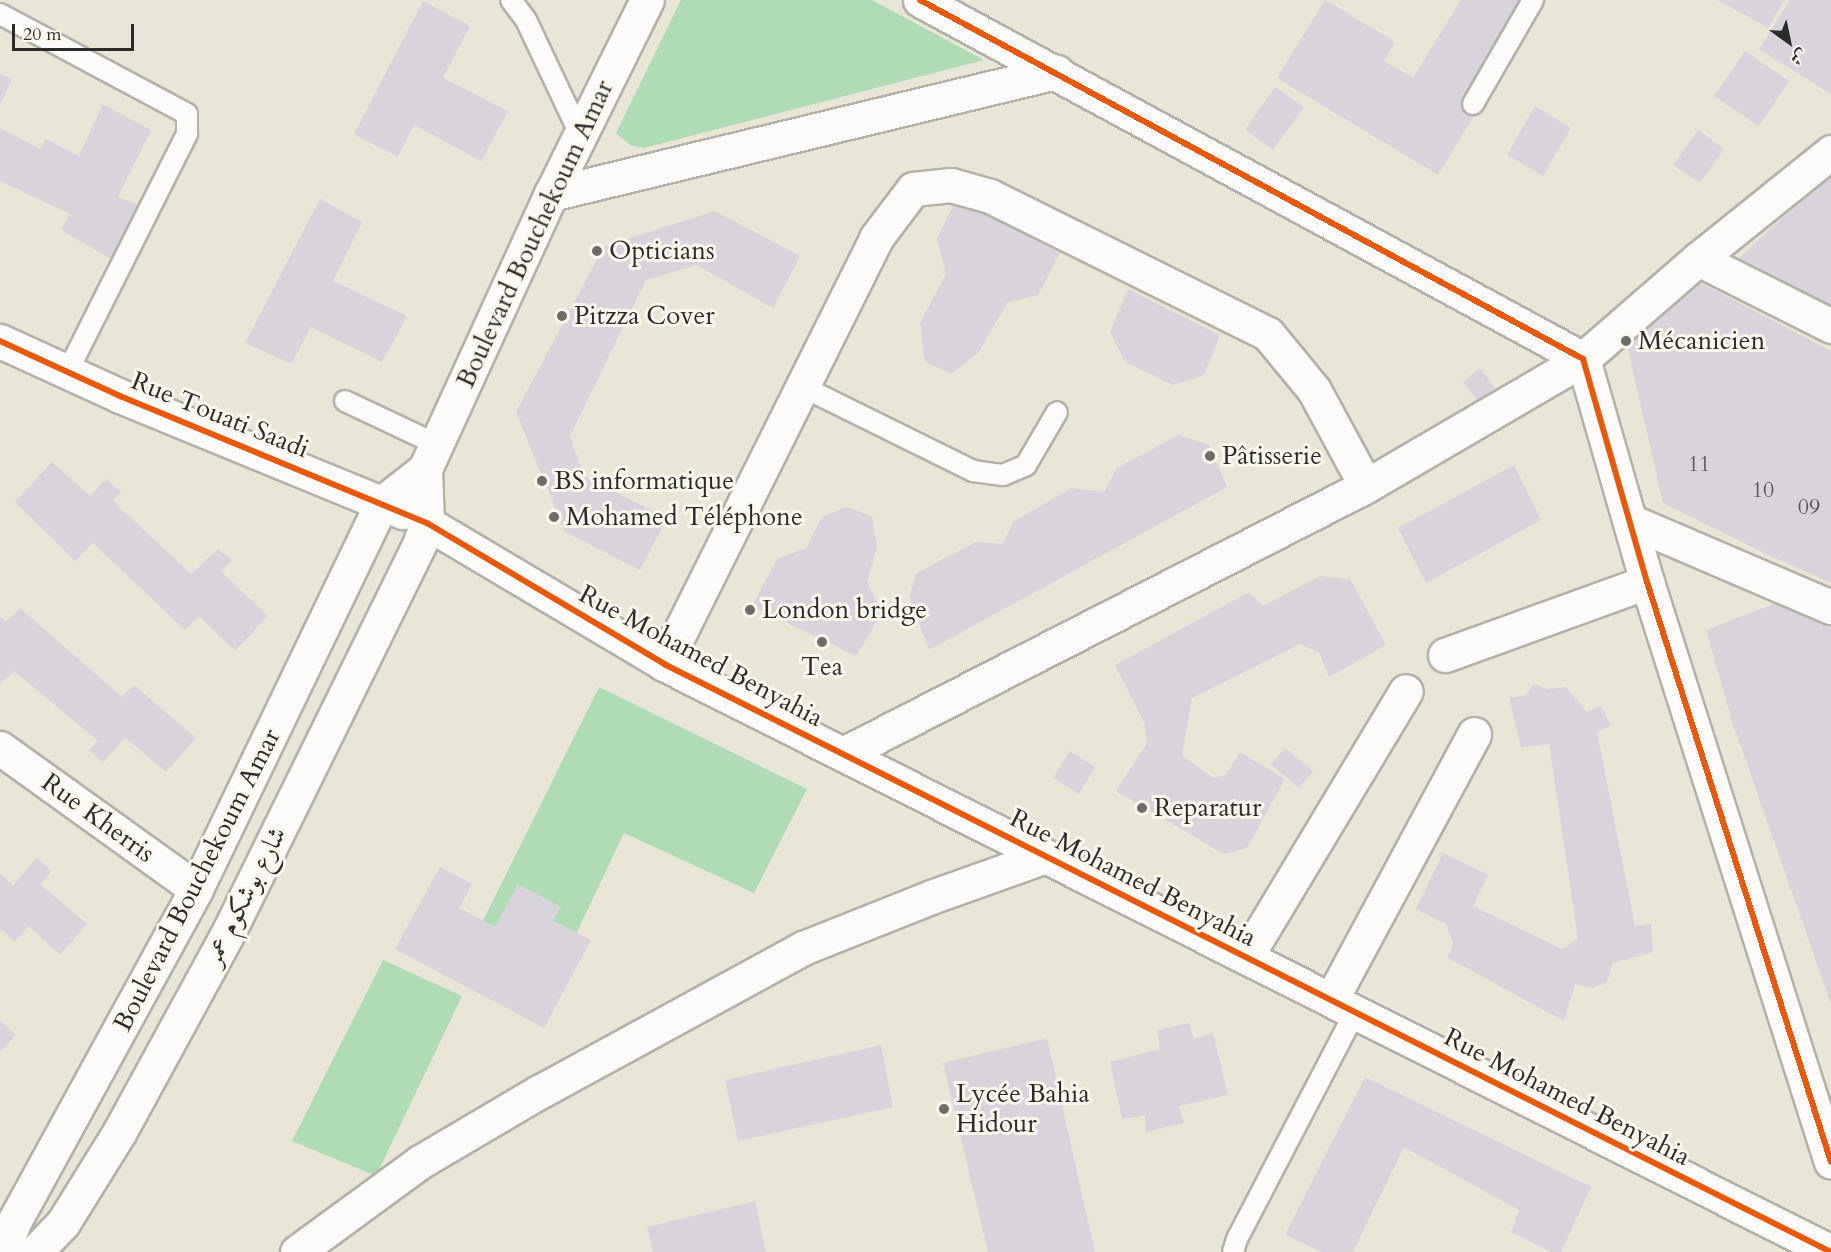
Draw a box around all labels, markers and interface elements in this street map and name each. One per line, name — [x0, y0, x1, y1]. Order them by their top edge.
scale bar — [15, 12, 136, 50]
north arrow — [1759, 12, 1819, 72]
text: 20 m — [23, 22, 62, 47]
text: ش — [1786, 44, 1811, 71]
street label: Boulevard Bouchekoum Amar — [450, 75, 620, 393]
place label: Opticians — [609, 235, 715, 267]
marker: Opticians — [590, 244, 604, 258]
place label: Pitzza Cover — [574, 300, 715, 332]
marker: Pitzza Cover — [555, 309, 569, 323]
place label: Mécanicien — [1638, 325, 1765, 357]
marker: Mécanicien — [1619, 334, 1633, 348]
street label: Rue Touati Saadi — [127, 365, 313, 465]
place label: Pâtisserie — [1222, 440, 1322, 472]
marker: Pâtisserie — [1203, 449, 1217, 463]
house number: 11 — [1688, 452, 1710, 478]
place label: BS informatique — [554, 465, 734, 497]
marker: BS informatique — [535, 474, 549, 488]
house number: 10 — [1752, 478, 1774, 504]
house number: 09 — [1798, 495, 1820, 521]
place label: Mohamed Téléphone — [566, 501, 803, 533]
marker: Mohamed Téléphone — [547, 510, 561, 524]
street label: Rue Mohamed Benyahia — [574, 578, 828, 734]
place label: London bridge — [762, 594, 927, 626]
marker: London bridge — [743, 603, 757, 617]
marker: Tea — [815, 635, 829, 649]
place label: Tea — [801, 651, 843, 683]
street label: Boulevard Bouchekoum Amar — [107, 723, 287, 1037]
street label: Rue Kherris — [36, 767, 160, 869]
place label: Reparatur — [1154, 792, 1262, 824]
marker: Reparatur — [1135, 801, 1149, 815]
street label: Rue Mohamed Benyahia — [1005, 802, 1261, 954]
street label: شارع بوشكوم عمر — [197, 822, 293, 970]
street label: Rue Mohamed Benyahia — [1439, 1021, 1695, 1173]
place label: Lycée Bahia Hidour — [956, 1078, 1090, 1140]
marker: Lycée Bahia Hidour — [937, 1102, 951, 1116]

